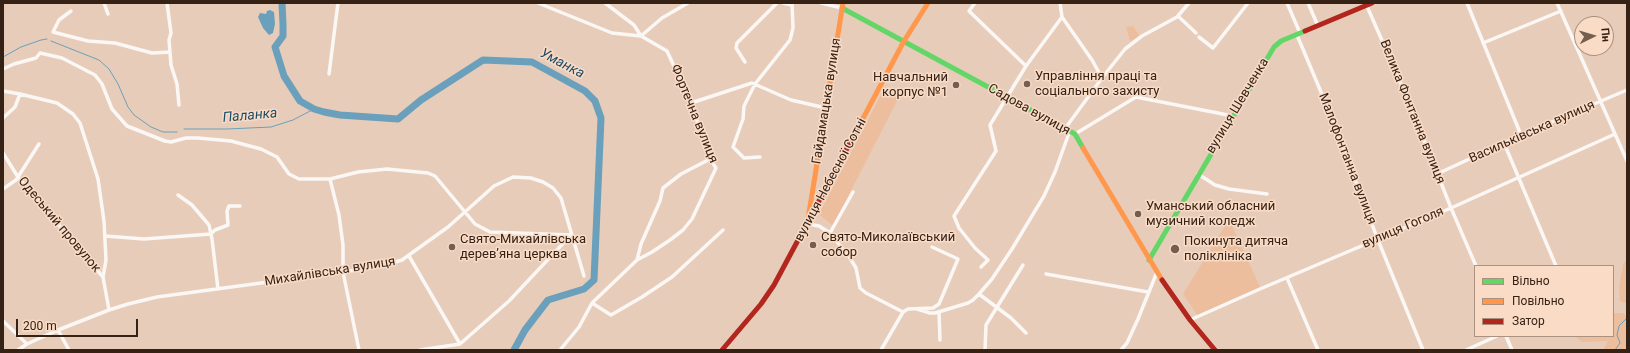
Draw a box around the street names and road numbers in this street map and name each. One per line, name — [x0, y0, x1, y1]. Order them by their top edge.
street label: Гайдамацька вулиця — [809, 37, 845, 165]
street label: Велика Фонтанна вулиця — [1376, 38, 1448, 186]
street label: вулиця Шевченка — [1203, 55, 1273, 157]
street label: Фортечна вулиця — [667, 62, 721, 166]
street label: Садова вулиця — [985, 81, 1073, 139]
street label: Малофонтанна вулиця — [1315, 91, 1379, 227]
street label: Васильківська вулиця — [1467, 97, 1597, 167]
street label: вулиця Небесної Сотні — [792, 116, 870, 244]
street label: Одеський провулок — [14, 174, 104, 276]
street label: вулиця Гоголя — [1360, 204, 1446, 252]
street label: Михайлівська вулиця — [263, 254, 397, 290]

